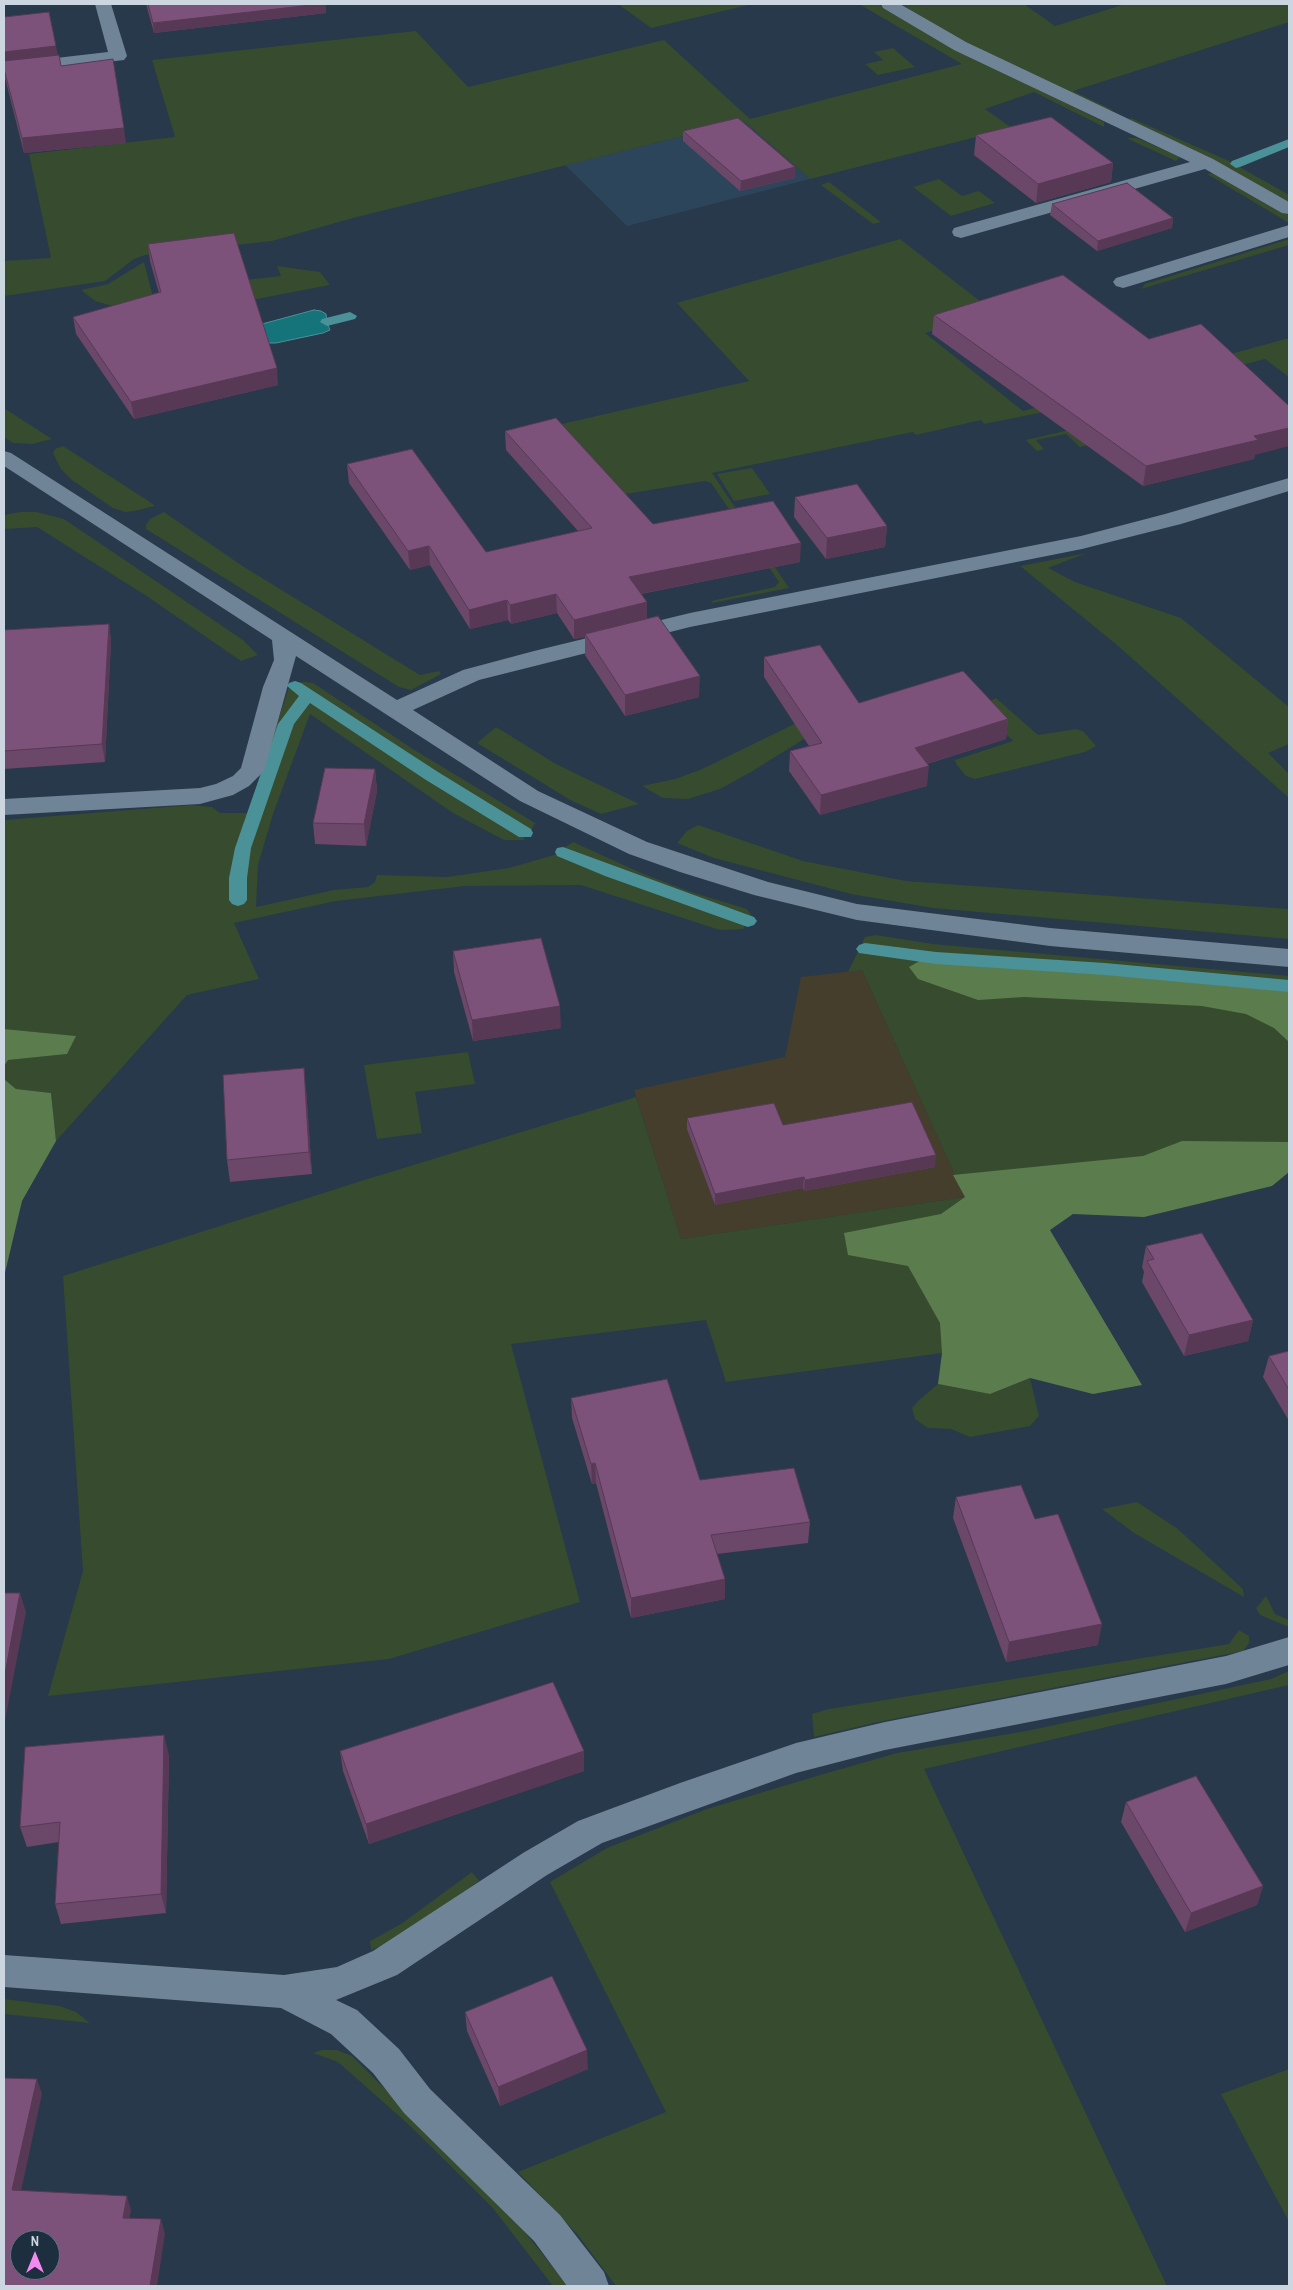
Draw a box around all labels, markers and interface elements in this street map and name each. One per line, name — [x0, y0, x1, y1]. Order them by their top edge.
north arrow — [10, 2230, 60, 2280]
text: N — [31, 2232, 39, 2250]

